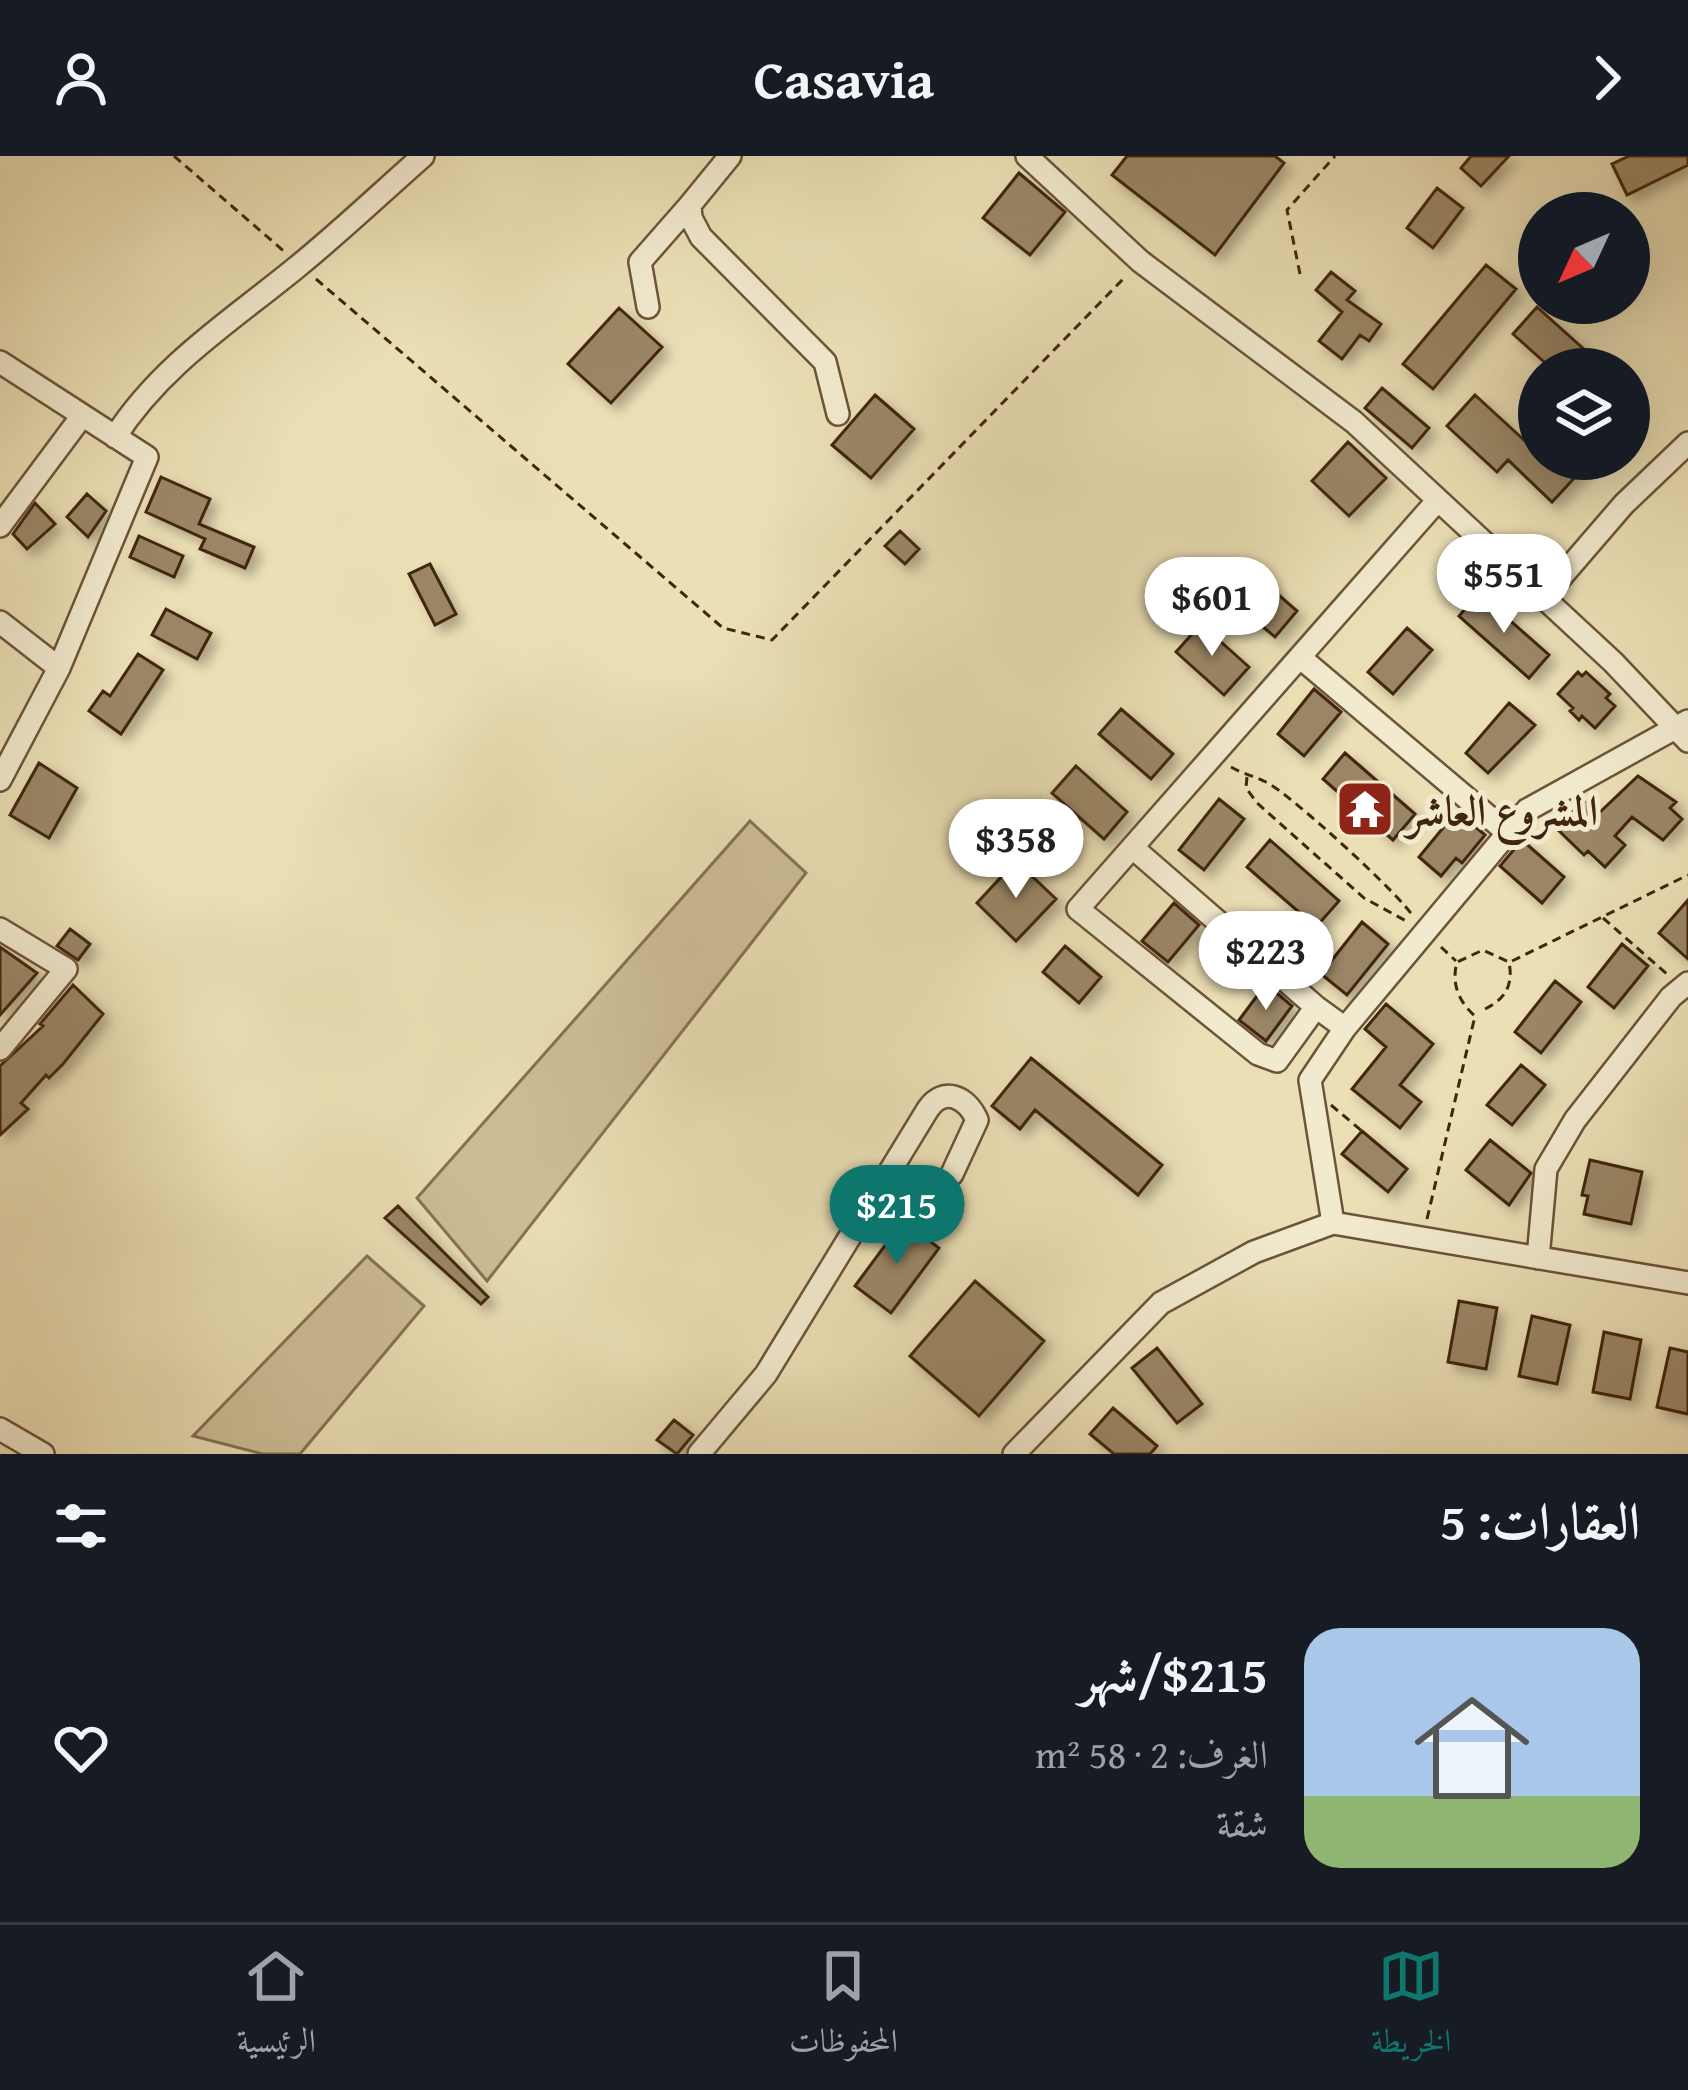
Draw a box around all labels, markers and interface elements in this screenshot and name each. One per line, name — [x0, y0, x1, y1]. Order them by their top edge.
text: Casavia — [754, 39, 934, 118]
icon: person — [48, 45, 114, 111]
icon: forward — [1574, 45, 1640, 111]
north arrow — [1518, 192, 1650, 324]
map controls — [1518, 192, 1650, 480]
button: layers — [1518, 348, 1650, 480]
pin: $551 — [1433, 534, 1575, 636]
text: $551 — [1464, 544, 1544, 601]
pin: $601 — [1141, 557, 1283, 659]
text: $601 — [1172, 567, 1252, 624]
temple icon: المشروع العاشر — [1334, 778, 1396, 840]
place label: المشروع العاشر — [1402, 779, 1598, 845]
pin: $358 — [945, 799, 1087, 901]
text: $358 — [976, 809, 1056, 866]
pin: $223 — [1195, 911, 1337, 1013]
text: $223 — [1226, 921, 1306, 978]
pin: $215 — [826, 1165, 968, 1267]
text: $215 — [857, 1175, 937, 1232]
text: العقارات: 5 — [1440, 1483, 1640, 1558]
icon: filters — [48, 1493, 114, 1559]
text: $215/شهر — [1079, 1636, 1268, 1711]
icon: home — [1400, 1676, 1544, 1820]
icon: heart — [48, 1715, 114, 1781]
text: الغرف: 2 · 58 m² — [1035, 1725, 1268, 1782]
text: شقة — [1216, 1794, 1268, 1851]
tab: الرئيسية — [237, 1943, 316, 2073]
tab: المحفوظات — [789, 1943, 898, 2073]
tab: الخريطة — [1371, 1943, 1451, 2073]

